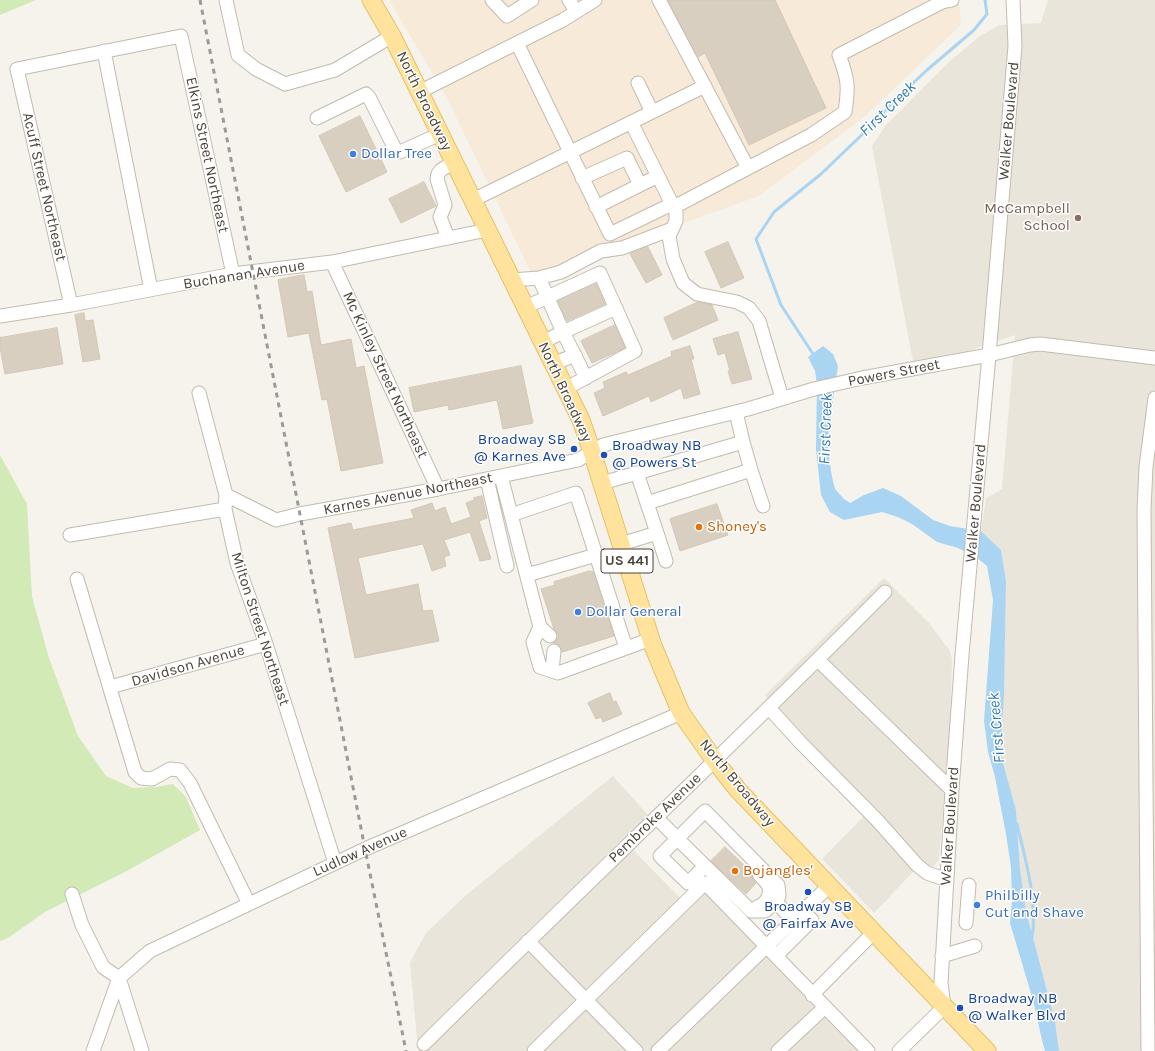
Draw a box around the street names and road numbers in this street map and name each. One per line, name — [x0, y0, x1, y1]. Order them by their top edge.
street label: North Broadway — [392, 48, 456, 154]
street label: Walker Boulevard — [995, 61, 1023, 181]
street label: Elkins Street Northeast — [182, 75, 232, 235]
street label: Acuff Street Northeast — [18, 111, 70, 263]
street label: Buchanan Avenue — [182, 257, 306, 293]
street label: Mc Kinley Street Northeast — [338, 289, 432, 461]
street label: North Broadway — [534, 339, 596, 445]
street label: Powers Street — [847, 355, 941, 391]
street label: Walker Boulevard — [962, 443, 990, 563]
street label: Karnes Avenue Northeast — [322, 469, 494, 519]
road number: US 441 — [601, 549, 653, 573]
street label: Milton Street Northeast — [227, 550, 293, 708]
street label: Davidson Avenue — [129, 641, 247, 691]
street label: North Broadway — [695, 736, 779, 830]
street label: Walker Boulevard — [937, 766, 963, 886]
street label: Pembroke Avenue — [605, 769, 705, 867]
street label: Ludlow Avenue — [310, 823, 410, 881]

